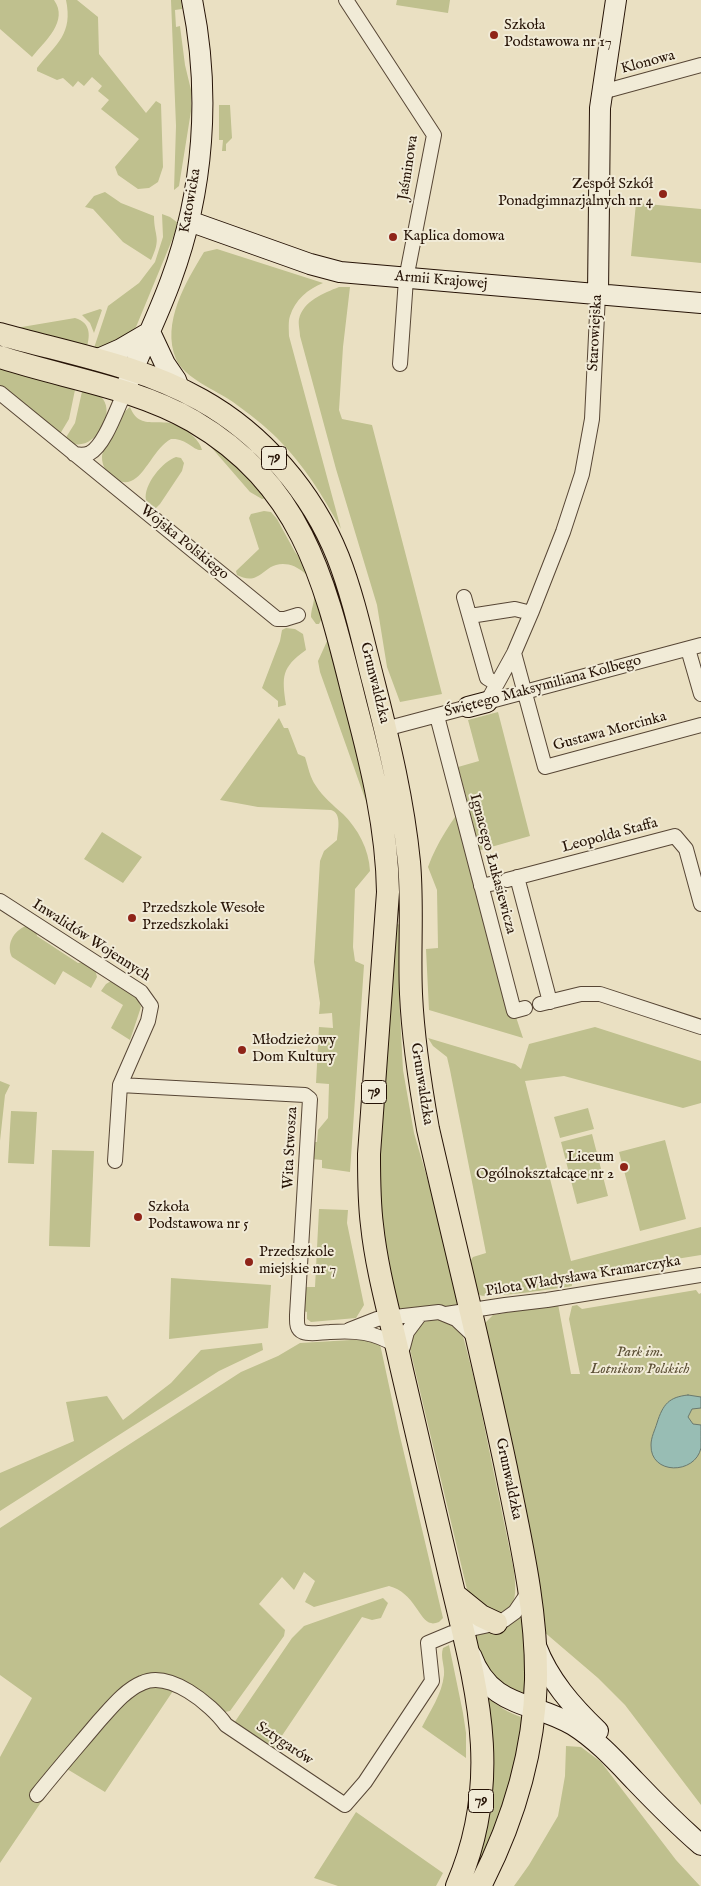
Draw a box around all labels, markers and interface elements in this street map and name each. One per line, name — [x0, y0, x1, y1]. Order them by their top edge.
place label: Szkoła Podstawowa nr 17 — [504, 17, 612, 52]
marker: Szkoła Podstawowa nr 17 — [488, 29, 500, 41]
street label: Klonowa — [619, 47, 677, 79]
street label: Jaśminowa — [395, 134, 423, 202]
street label: Katowicka — [176, 167, 206, 235]
place label: Zespół Szkół Ponadgimnazjalnych nr 4 — [498, 176, 653, 211]
marker: Zespół Szkół Ponadgimnazjalnych nr 4 — [657, 188, 669, 200]
place label: Kaplica domowa — [403, 228, 505, 246]
marker: Kaplica domowa — [387, 231, 399, 243]
street label: Armii Krajowej — [394, 268, 488, 294]
street label: Starowiejska — [585, 294, 607, 372]
road number: 79 — [262, 446, 286, 469]
street label: Wojska Polskiego — [136, 502, 232, 584]
street label: Grunwaldzka — [355, 641, 393, 725]
street label: Świętego Maksymiliana Kolbego — [443, 652, 643, 722]
street label: Gustawa Morcinka — [551, 708, 669, 756]
street label: Ignacego Łukasiewicza — [465, 792, 519, 936]
street label: Leopolda Staffa — [560, 815, 660, 857]
street label: Inwalidów Wojennych — [29, 896, 153, 986]
place label: Przedszkole Wesołe Przedszkolaki — [142, 900, 265, 935]
marker: Przedszkole Wesołe Przedszkolaki — [126, 912, 138, 924]
place label: Młodzieżowy Dom Kultury — [252, 1032, 336, 1067]
street label: Grunwaldzka — [406, 1042, 436, 1126]
marker: Młodzieżowy Dom Kultury — [236, 1044, 248, 1056]
road number: 79 — [362, 1080, 386, 1104]
street label: Wita Stwosza — [280, 1106, 302, 1190]
place label: Liceum Ogólnokształcące nr 2 — [476, 1149, 614, 1184]
marker: Liceum Ogólnokształcące nr 2 — [618, 1161, 630, 1173]
place label: Szkoła Podstawowa nr 5 — [148, 1199, 249, 1234]
marker: Szkoła Podstawowa nr 5 — [132, 1211, 144, 1223]
place label: Przedszkole miejskie nr 7 — [259, 1244, 336, 1279]
street label: Pilota Władysława Kramarczyka — [484, 1253, 682, 1301]
marker: Przedszkole miejskie nr 7 — [243, 1256, 255, 1268]
park label: Park im. Lotnikow Polskich — [591, 1344, 689, 1379]
street label: Grunwaldzka — [491, 1437, 525, 1521]
street label: Sztygarów — [252, 1718, 316, 1770]
road number: 79 — [468, 1790, 494, 1812]

